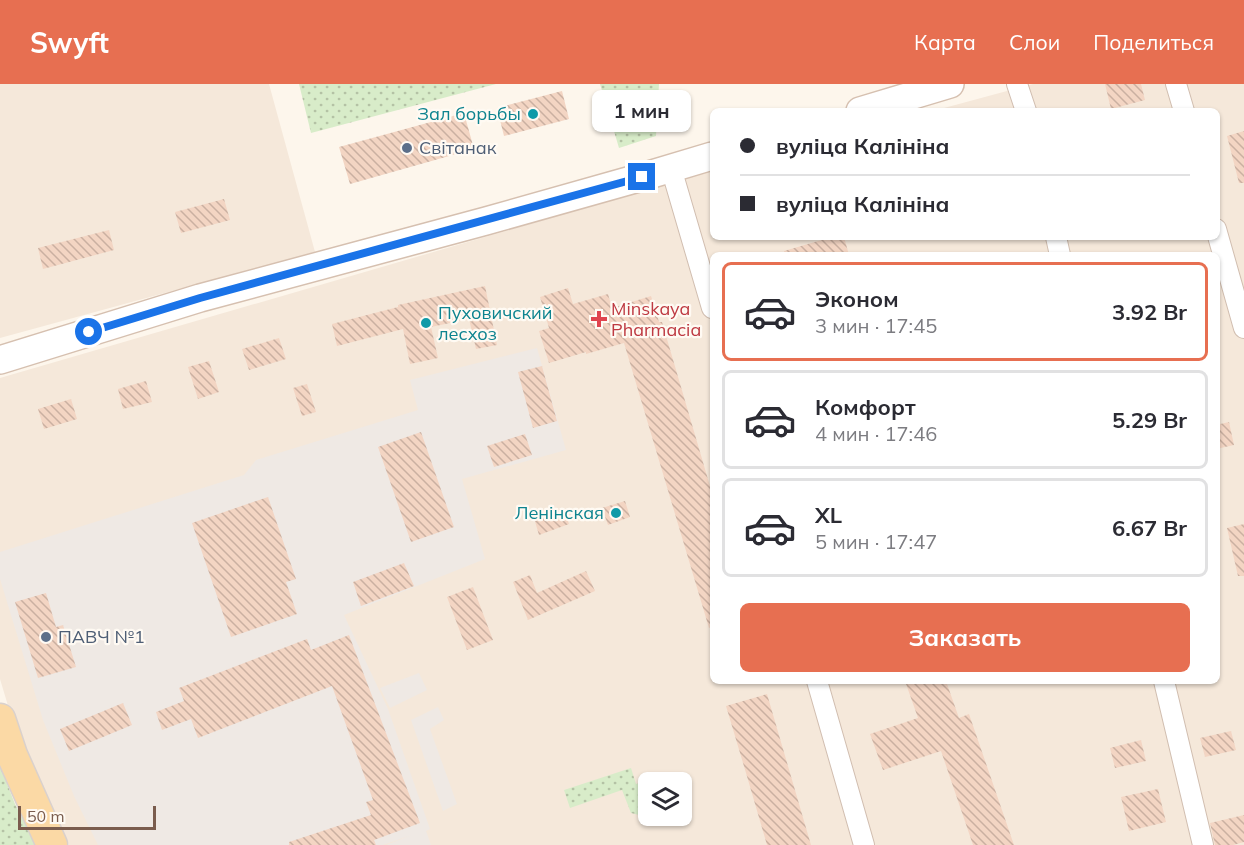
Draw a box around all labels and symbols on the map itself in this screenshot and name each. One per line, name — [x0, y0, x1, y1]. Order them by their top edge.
callout: 1 мин — [592, 90, 692, 132]
place label: Зал борьбы — [417, 102, 521, 125]
marker: Зал борьбы — [526, 107, 540, 121]
place label: Світанак — [419, 136, 497, 159]
marker: Світанак — [400, 141, 414, 155]
route end — [628, 163, 655, 190]
place label: Minskaya Pharmacia — [611, 297, 701, 341]
place label: Пуховичский лесхоз — [438, 301, 553, 345]
marker: Minskaya Pharmacia — [592, 312, 606, 326]
marker: Пуховичский лесхоз — [419, 316, 433, 330]
route start — [75, 318, 102, 345]
place label: Ленінская — [515, 501, 604, 524]
marker: Ленінская — [609, 506, 623, 520]
place label: ПАВЧ №1 — [58, 625, 145, 648]
marker: ПАВЧ №1 — [39, 630, 53, 644]
scale bar — [18, 803, 156, 830]

